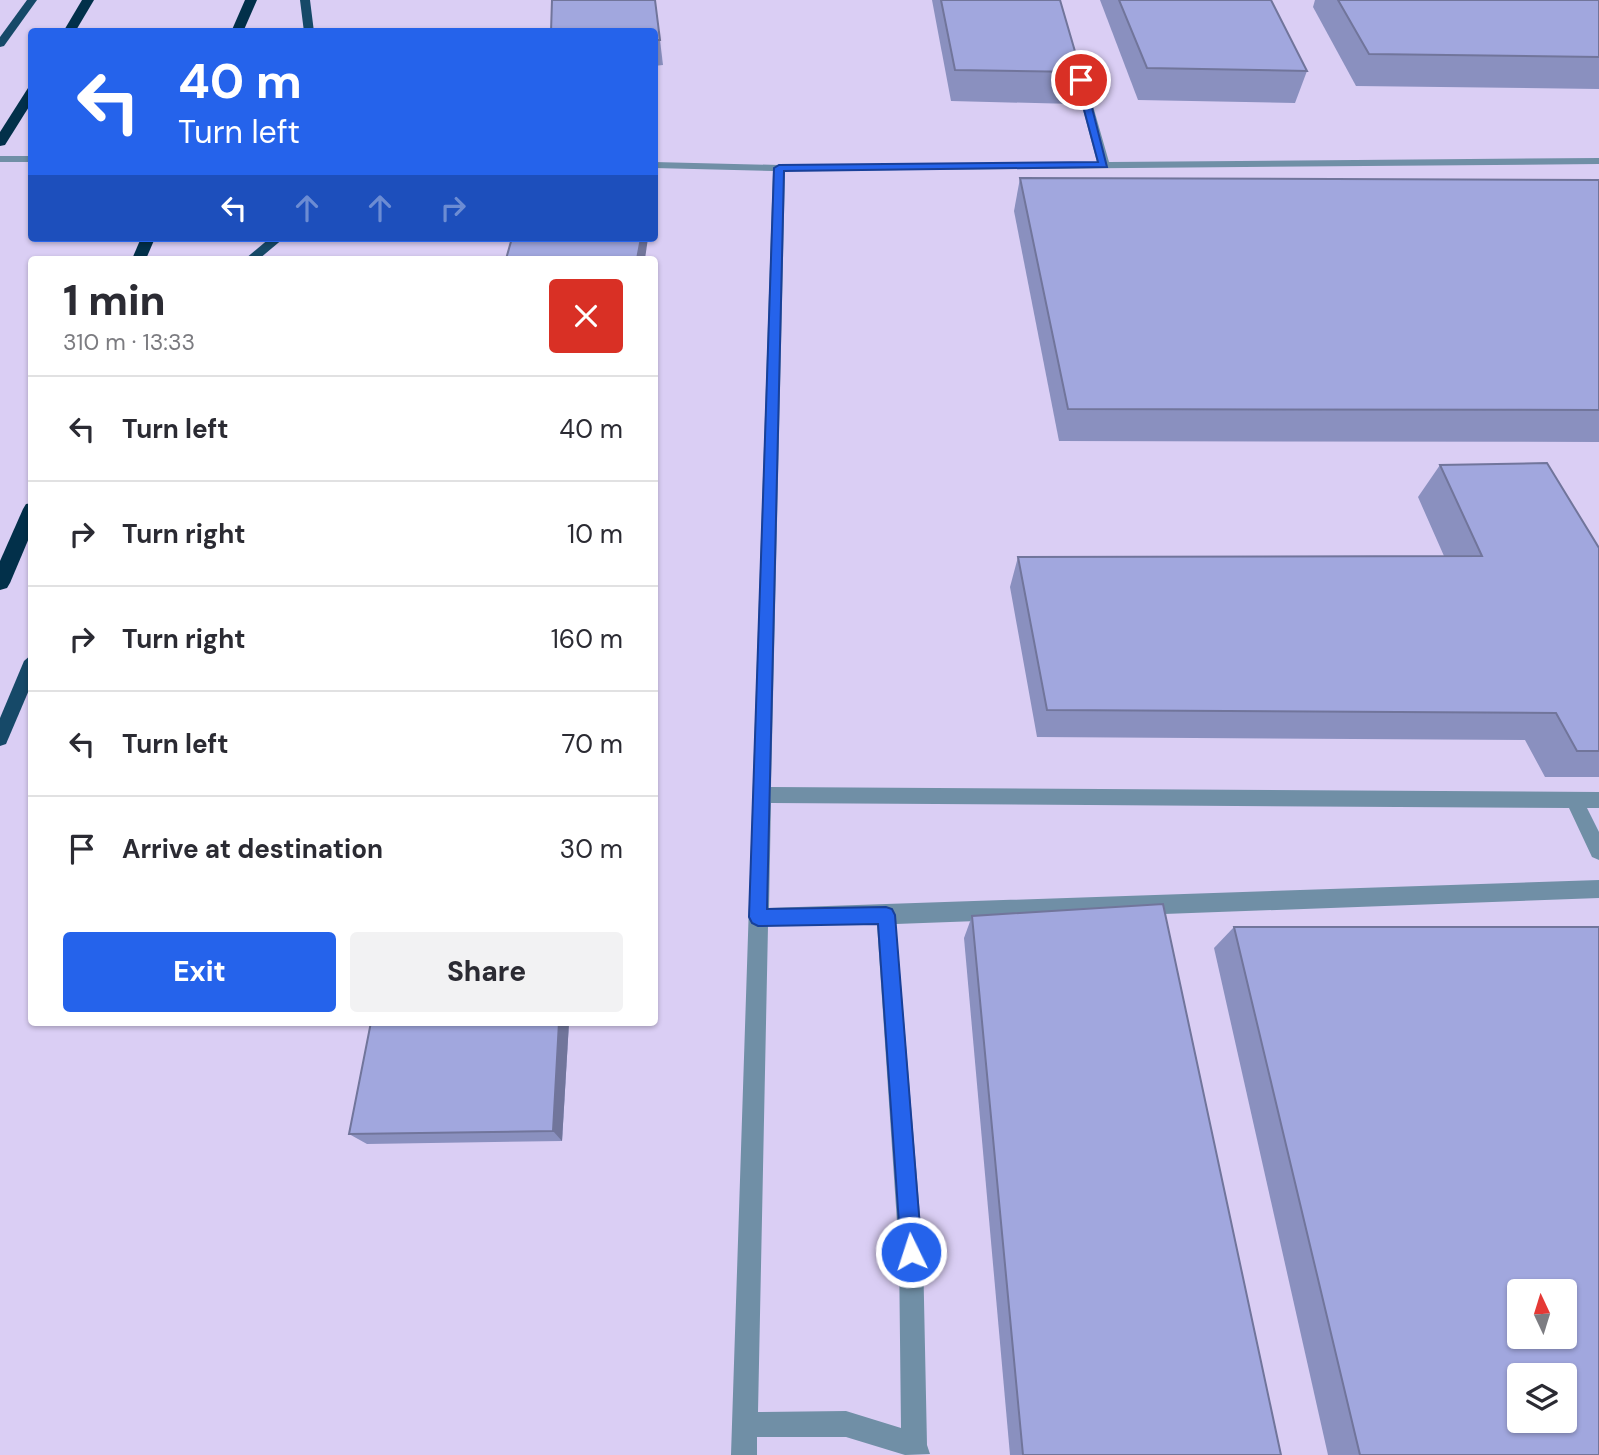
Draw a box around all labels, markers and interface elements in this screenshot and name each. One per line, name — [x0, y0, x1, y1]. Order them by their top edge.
text: 40 m — [178, 49, 302, 113]
pin — [1051, 50, 1111, 110]
icon: left — [63, 56, 154, 147]
icon: arrive — [1062, 61, 1100, 99]
text: Turn left — [178, 111, 300, 153]
icon: left — [215, 189, 253, 227]
icon: ahead — [288, 189, 326, 227]
icon: ahead — [361, 189, 399, 227]
icon: right — [434, 189, 472, 227]
text: 1 min — [63, 273, 166, 328]
button: close — [549, 279, 623, 353]
text: 310 m · 13:33 — [63, 327, 195, 357]
icon: left — [63, 410, 101, 448]
text: Turn left — [122, 412, 229, 446]
text: 40 m — [559, 412, 623, 446]
icon: right — [63, 515, 101, 553]
text: Turn right — [122, 517, 246, 551]
text: 10 m — [567, 517, 623, 551]
icon: right — [63, 620, 101, 658]
text: Turn right — [122, 622, 246, 656]
text: 160 m — [551, 622, 623, 656]
icon: left — [63, 725, 101, 763]
text: Turn left — [122, 727, 229, 761]
text: 70 m — [562, 727, 623, 761]
icon: arrive — [63, 830, 101, 868]
text: Arrive at destination — [122, 832, 383, 866]
text: 30 m — [560, 832, 623, 866]
button: Exit — [63, 932, 336, 1012]
button: Share — [350, 932, 623, 1012]
position arrow — [874, 1215, 948, 1289]
north arrow — [1507, 1279, 1577, 1349]
map controls — [1507, 1279, 1577, 1433]
button: layers — [1507, 1363, 1577, 1433]

